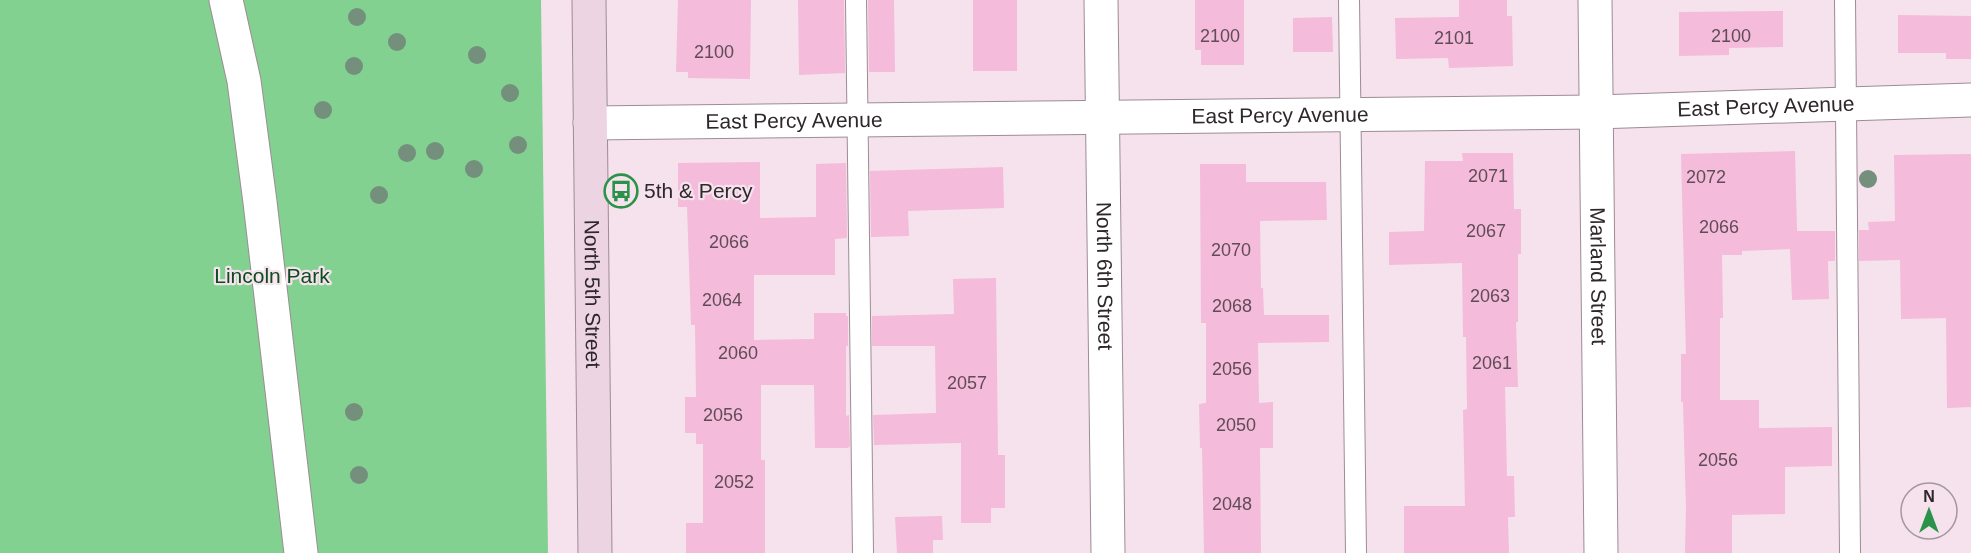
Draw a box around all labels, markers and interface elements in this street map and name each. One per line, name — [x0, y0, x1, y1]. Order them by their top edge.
house number: 2100 — [1200, 26, 1240, 46]
house number: 2100 — [1711, 26, 1751, 46]
house number: 2101 — [1434, 28, 1474, 48]
house number: 2100 — [694, 42, 734, 62]
street label: East Percy Avenue — [1677, 92, 1855, 120]
street label: East Percy Avenue — [1191, 102, 1369, 127]
street label: East Percy Avenue — [705, 108, 883, 133]
house number: 2071 — [1468, 166, 1508, 186]
house number: 2072 — [1686, 167, 1726, 187]
bus stop icon: 5th & Percy — [603, 173, 639, 209]
place label: 5th & Percy — [644, 179, 753, 202]
street label: North 6th Street — [1093, 202, 1117, 350]
street label: Marland Street — [1586, 207, 1611, 345]
house number: 2066 — [1699, 217, 1739, 237]
street label: North 5th Street — [580, 220, 605, 368]
house number: 2067 — [1466, 221, 1506, 241]
house number: 2066 — [709, 232, 749, 252]
house number: 2070 — [1211, 240, 1251, 260]
park label: Lincoln Park — [214, 264, 330, 287]
house number: 2063 — [1470, 286, 1510, 306]
house number: 2064 — [702, 290, 742, 310]
house number: 2068 — [1212, 296, 1252, 316]
house number: 2060 — [718, 343, 758, 363]
house number: 2061 — [1472, 353, 1512, 373]
house number: 2056 — [1212, 359, 1252, 379]
house number: 2057 — [947, 373, 987, 393]
house number: 2056 — [703, 405, 743, 425]
house number: 2050 — [1216, 415, 1256, 435]
house number: 2056 — [1698, 450, 1738, 470]
house number: 2052 — [714, 472, 754, 492]
north arrow — [1899, 481, 1959, 541]
text: N — [1923, 488, 1935, 505]
house number: 2048 — [1212, 494, 1252, 514]

